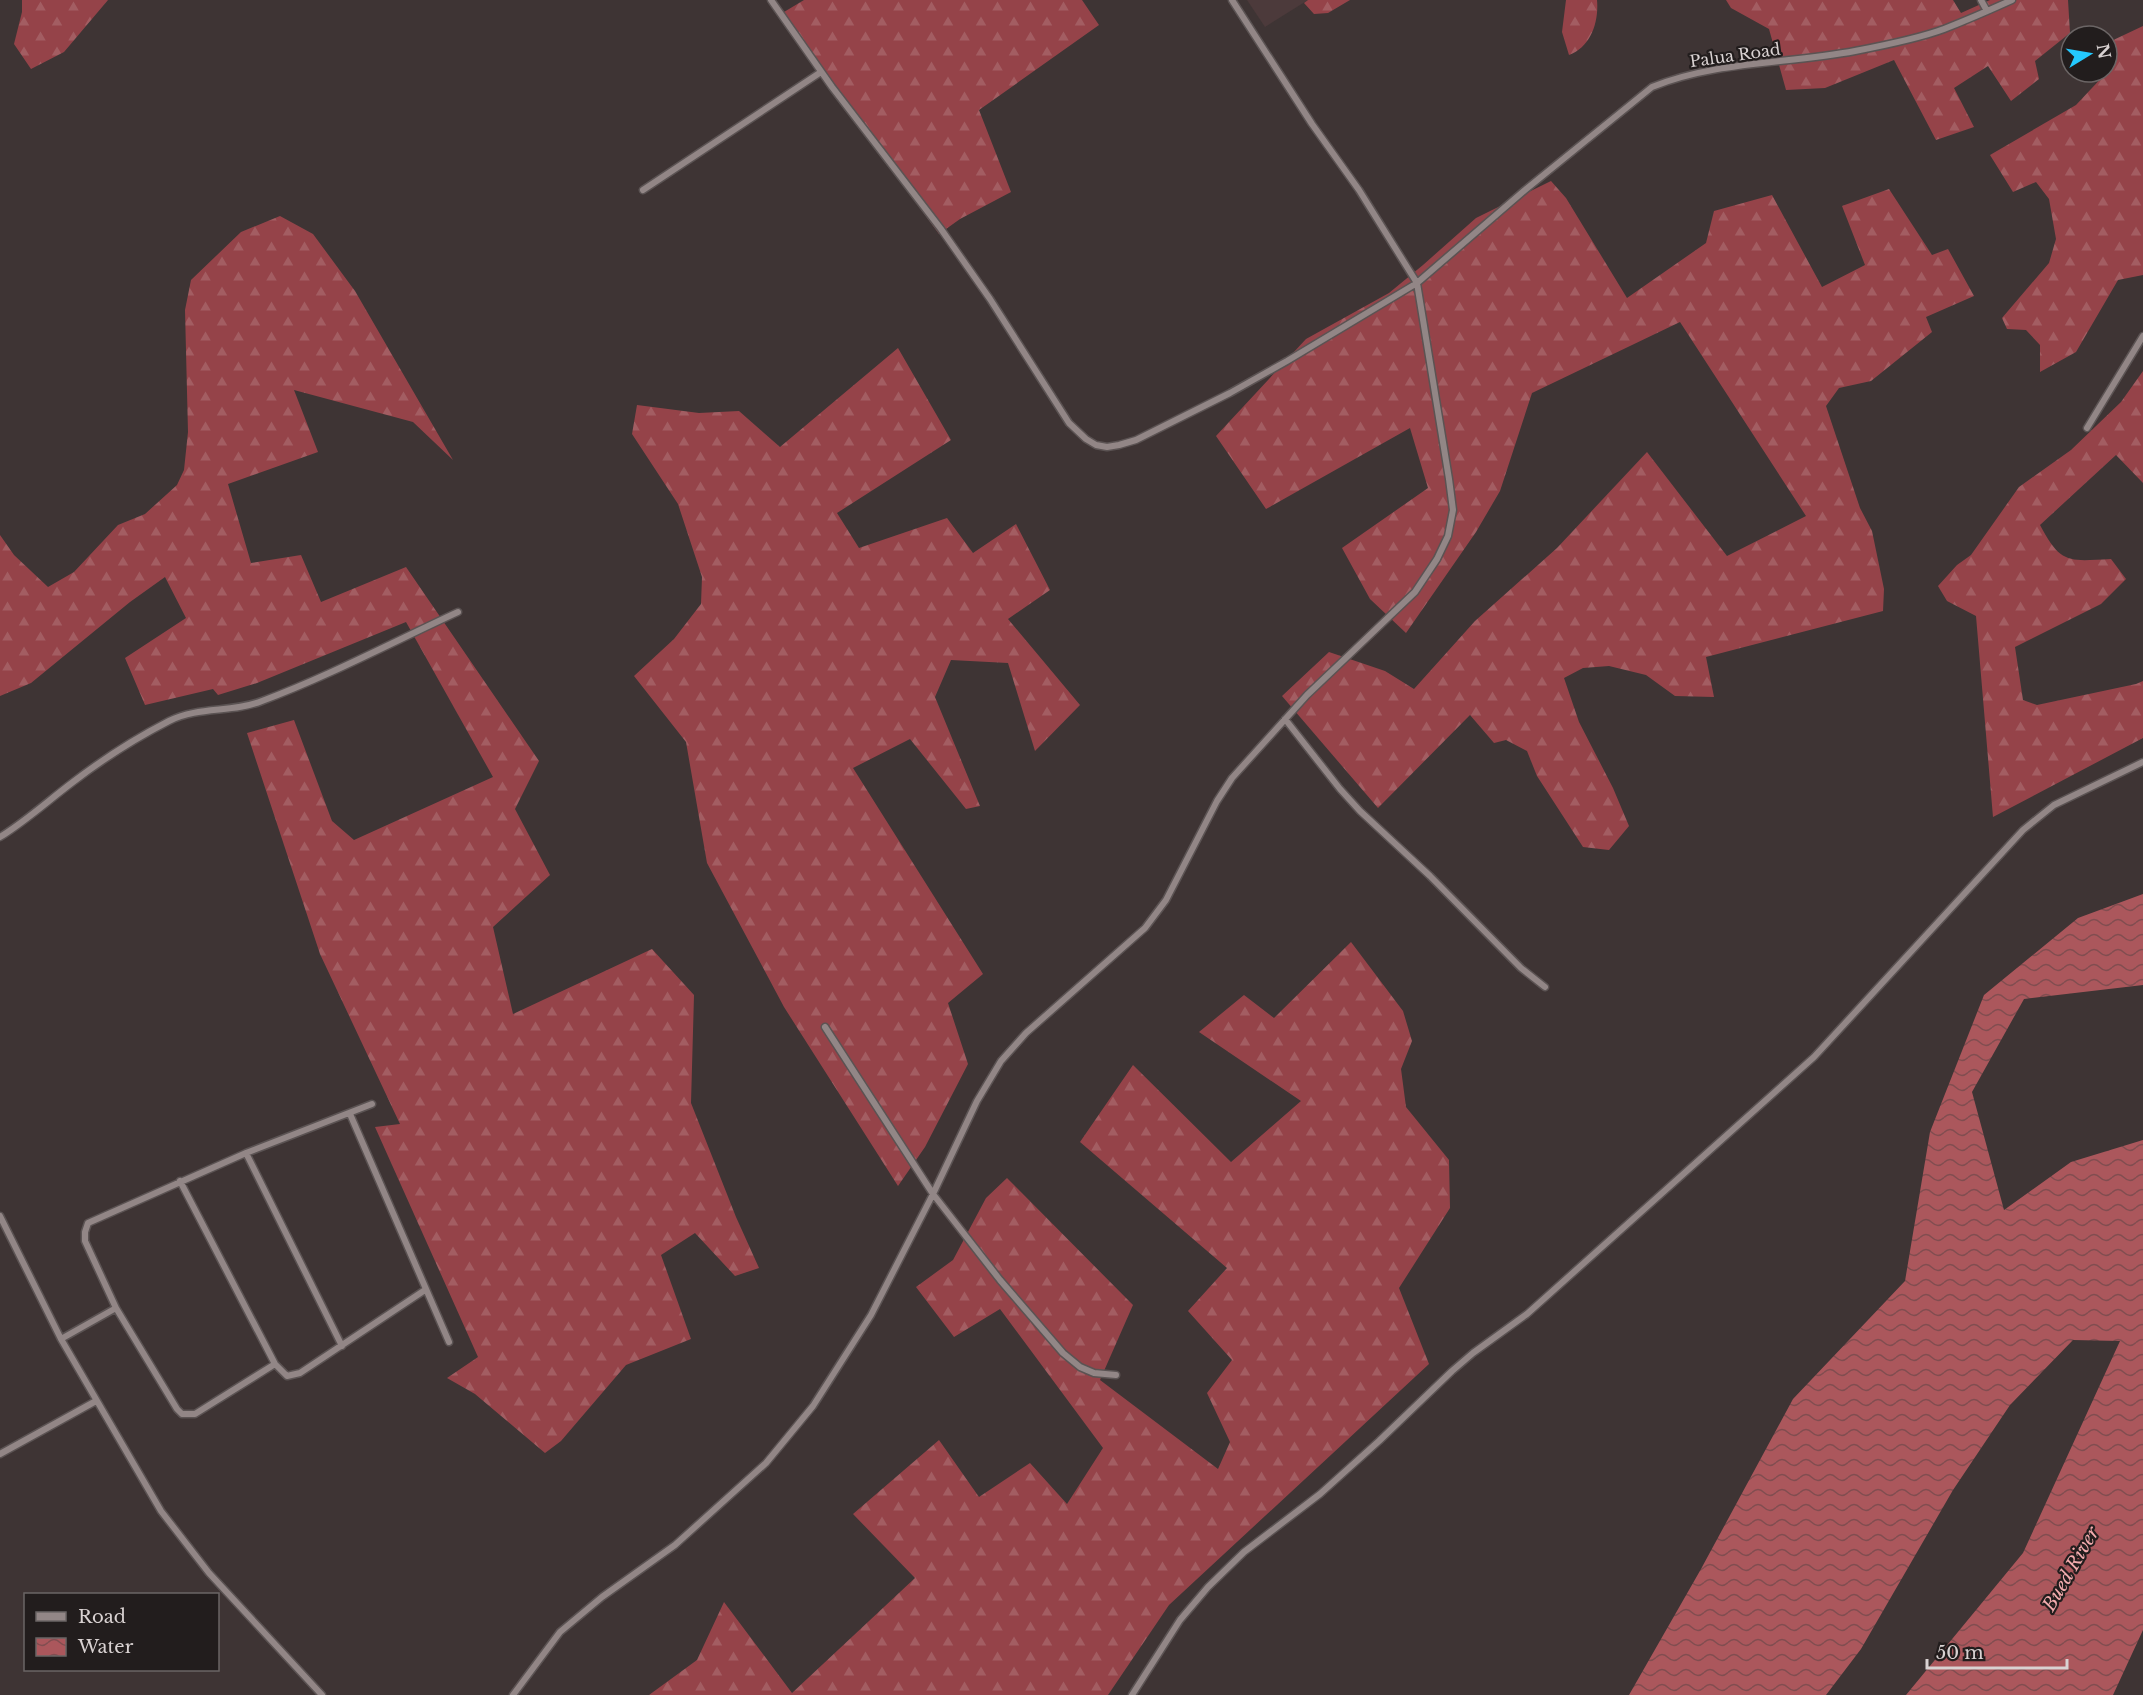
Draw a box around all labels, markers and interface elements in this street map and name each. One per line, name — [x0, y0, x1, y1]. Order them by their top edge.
north arrow — [2059, 24, 2119, 84]
street label: Palua Road — [1688, 39, 1782, 71]
text: N — [2092, 42, 2115, 60]
water label: Bued River — [2038, 1522, 2104, 1616]
legend — [24, 1593, 219, 1671]
text: Road — [78, 1606, 126, 1628]
scale bar — [1927, 1632, 2066, 1670]
text: Water — [77, 1636, 134, 1658]
text: 50 m — [1936, 1642, 1984, 1664]

